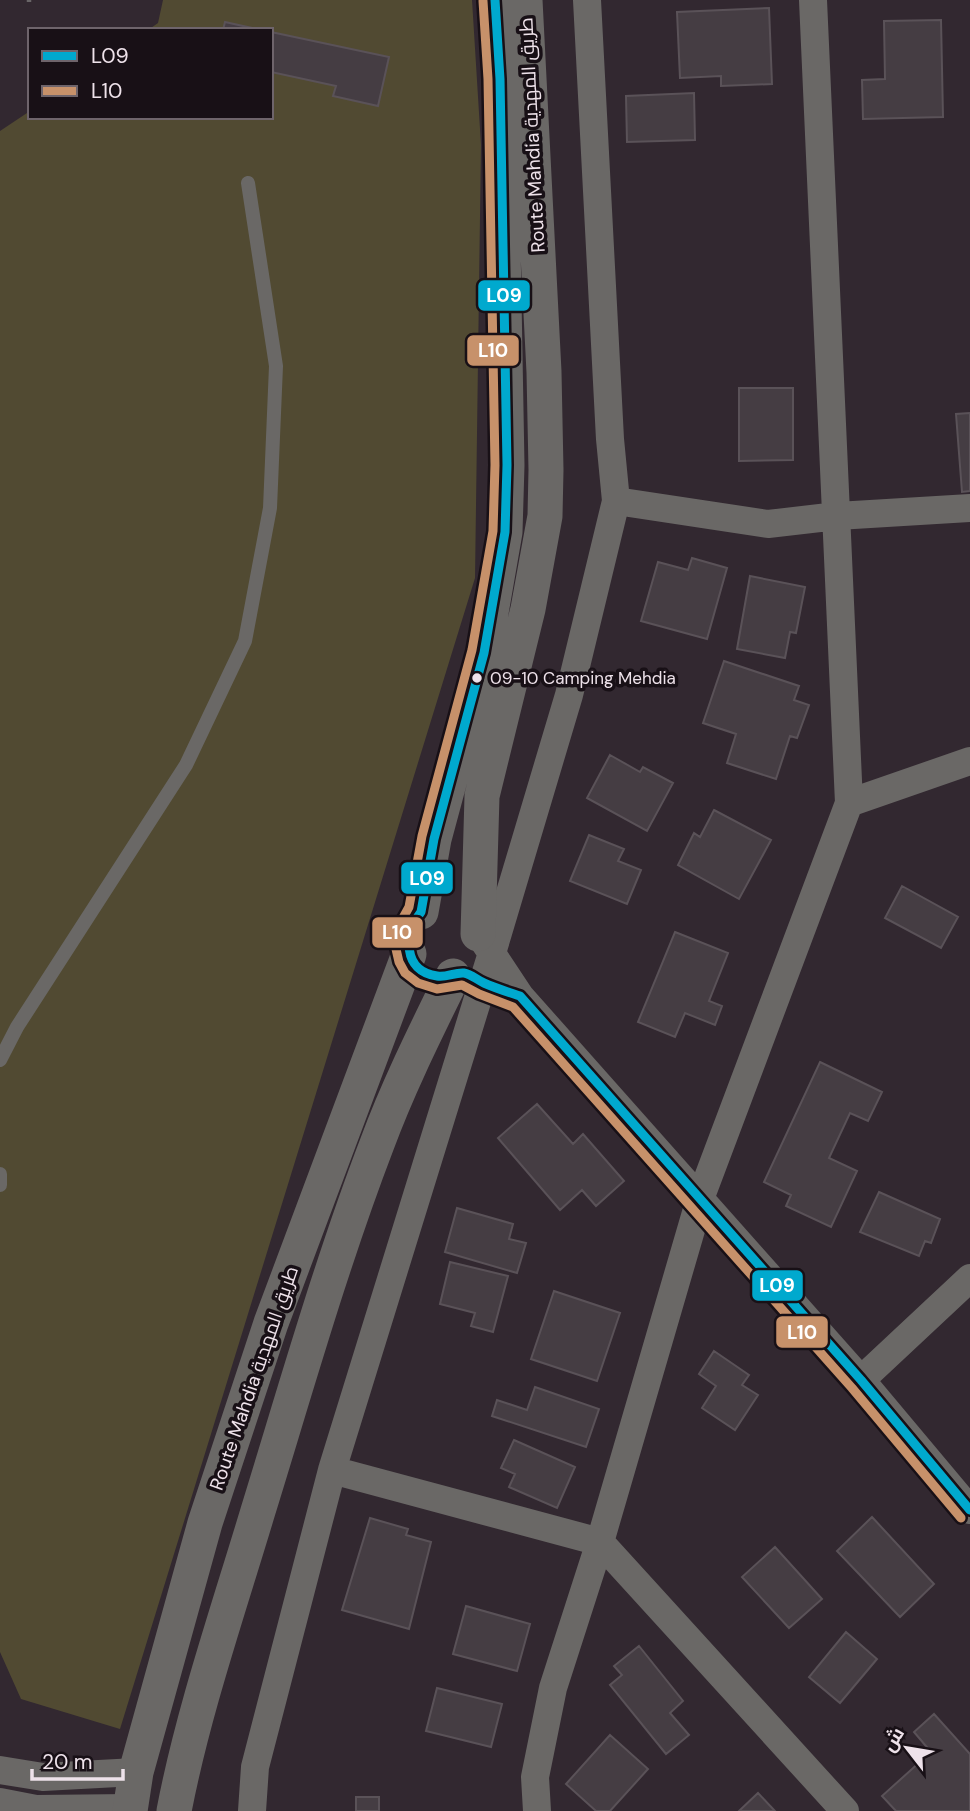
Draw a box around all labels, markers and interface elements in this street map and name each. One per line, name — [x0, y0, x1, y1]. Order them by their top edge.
street label: Route Mahdia طريق المهدية — [513, 17, 551, 253]
legend — [28, 28, 273, 119]
text: L09 — [91, 42, 129, 70]
text: L10 — [91, 77, 122, 105]
line badge: L09 — [477, 279, 531, 312]
text: L09 — [486, 283, 522, 308]
line badge: L10 — [466, 334, 520, 367]
text: L10 — [478, 338, 508, 363]
place label: 09-10 Camping Mehdia — [490, 667, 676, 689]
marker: 09-10 Camping Mehdia — [470, 671, 484, 685]
line badge: L09 — [400, 861, 454, 895]
text: L09 — [409, 866, 445, 891]
line badge: L10 — [371, 916, 424, 949]
text: L10 — [382, 920, 412, 945]
street label: Route Mahdia طريق المهدية — [204, 1263, 304, 1493]
line badge: L09 — [751, 1269, 804, 1302]
text: L09 — [759, 1273, 795, 1298]
line badge: L10 — [775, 1315, 829, 1349]
text: L10 — [787, 1320, 817, 1345]
north arrow — [872, 1713, 942, 1783]
text: ش — [876, 1723, 910, 1756]
scale bar — [32, 1738, 122, 1782]
text: 20 m — [42, 1748, 93, 1776]

